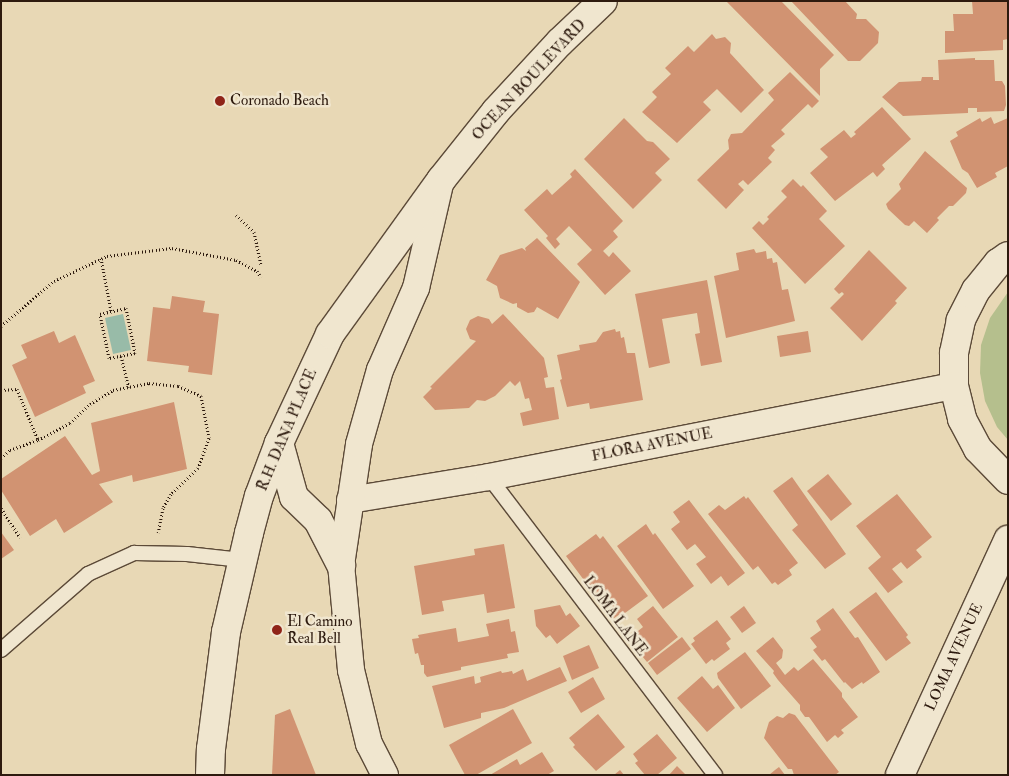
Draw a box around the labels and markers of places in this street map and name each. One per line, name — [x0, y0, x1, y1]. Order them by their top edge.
place label: Coronado Beach — [230, 92, 329, 110]
marker: Coronado Beach — [214, 95, 226, 107]
place label: El Camino Real Bell — [287, 612, 352, 647]
marker: El Camino Real Bell — [271, 624, 283, 636]

